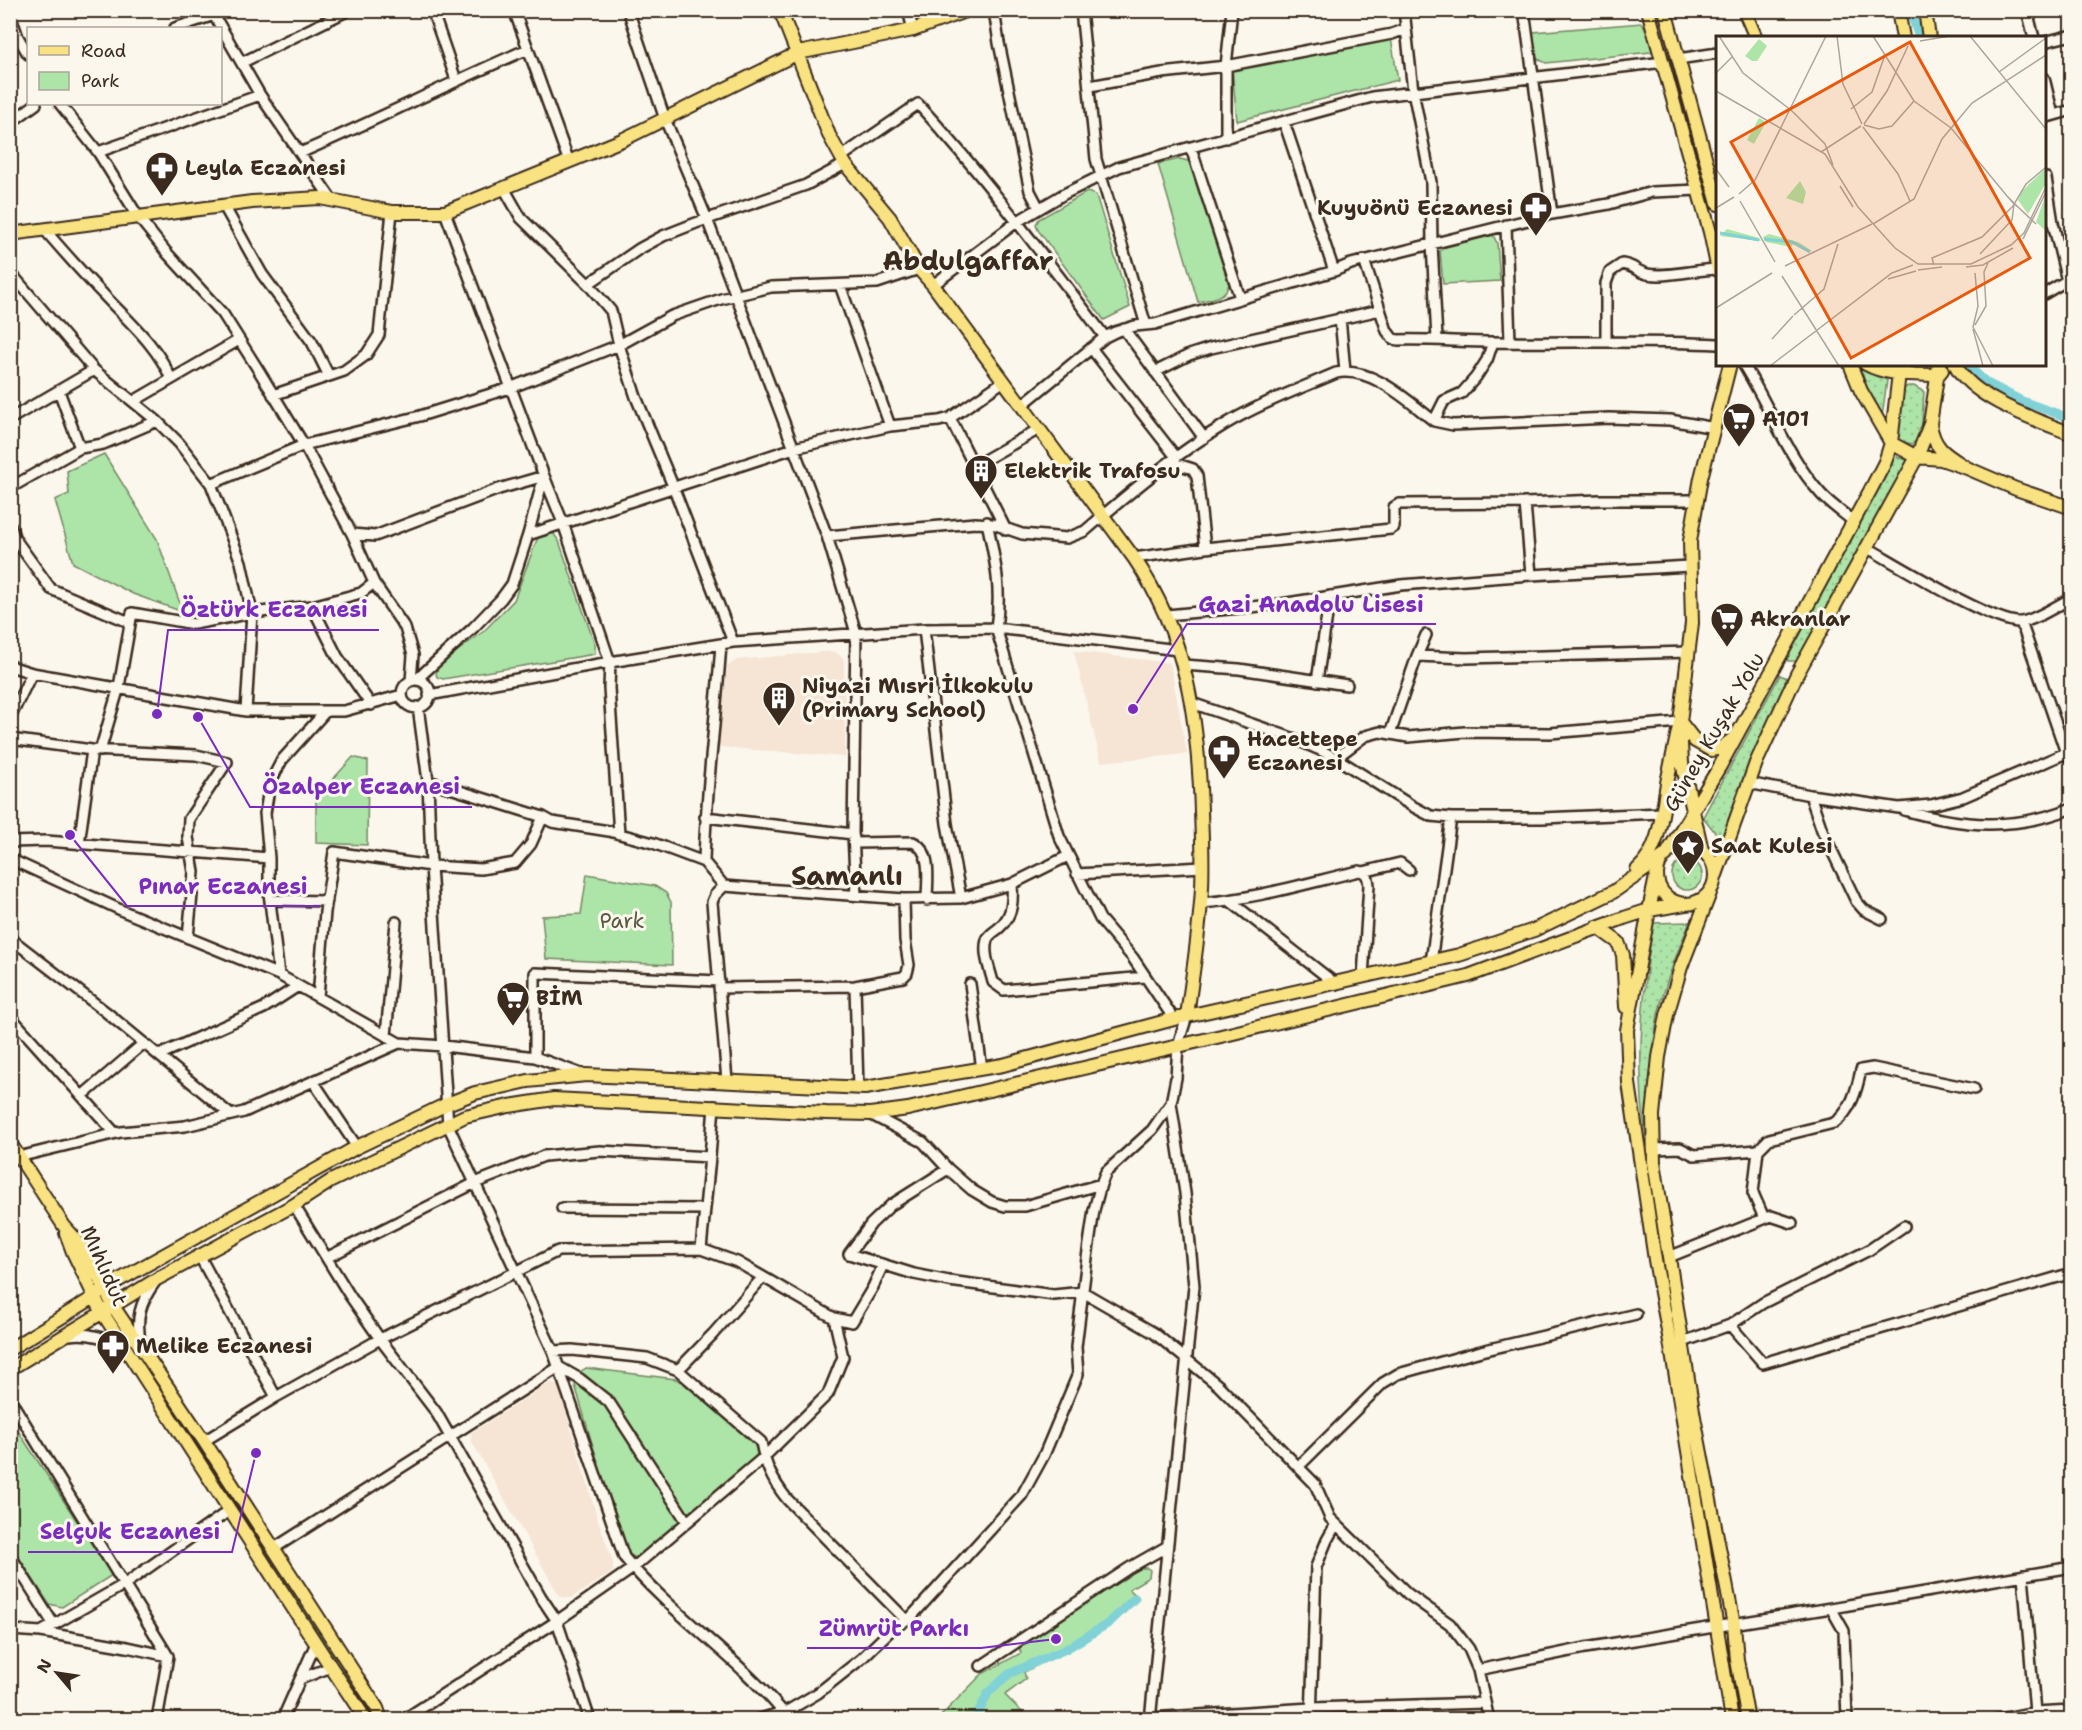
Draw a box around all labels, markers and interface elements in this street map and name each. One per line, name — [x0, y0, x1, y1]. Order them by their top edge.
legend — [27, 27, 222, 105]
inset map — [1716, 36, 2046, 366]
text: Road — [81, 39, 126, 63]
text: Park — [81, 69, 120, 93]
pharmacy icon: Leyla Eczanesi — [144, 150, 180, 197]
place label: Leyla Eczanesi — [185, 154, 346, 182]
pharmacy icon: Kuyuönü Eczanesi — [1518, 190, 1554, 237]
place label: Kuyuönü Eczanesi — [1317, 194, 1513, 222]
district label: Abdulgaffar — [882, 242, 1054, 279]
supermarket icon: A101 — [1721, 401, 1757, 448]
place label: A101 — [1762, 405, 1809, 433]
building icon: Elektrik Trafosu — [963, 453, 999, 500]
place label: Elektrik Trafosu — [1004, 457, 1181, 485]
callout: Gazi Anadolu Lisesi — [1187, 584, 1436, 624]
callout: Öztürk Eczanesi — [168, 590, 379, 630]
text: Gazi Anadolu Lisesi — [1198, 590, 1424, 619]
text: Öztürk Eczanesi — [180, 595, 368, 624]
supermarket icon: Akranlar — [1709, 601, 1745, 648]
place label: Akranlar — [1750, 605, 1851, 633]
street label: Güney Kuşak Yolu — [1657, 647, 1771, 817]
place label: Niyazi Mısri İlkokulu (Primary School) — [802, 672, 1034, 724]
building icon: Niyazi Mısri İlkokulu (Primary School) — [761, 680, 797, 727]
place label: Hacettepe Eczanesi — [1247, 725, 1358, 777]
pharmacy icon: Hacettepe Eczanesi — [1206, 733, 1242, 780]
callout: Özalper Eczanesi — [250, 767, 472, 807]
text: Özalper Eczanesi — [262, 772, 460, 801]
place icon: Saat Kulesi — [1670, 828, 1706, 875]
place label: Saat Kulesi — [1711, 832, 1833, 860]
district label: Samanlı — [791, 857, 903, 894]
callout: Pınar Eczanesi — [127, 866, 320, 906]
text: Pınar Eczanesi — [138, 872, 308, 901]
park label: Park — [599, 907, 645, 935]
supermarket icon: BİM — [495, 980, 531, 1027]
place label: BİM — [536, 984, 583, 1012]
street label: Mıhlıdut — [74, 1221, 134, 1311]
pharmacy icon: Melike Eczanesi — [95, 1328, 131, 1375]
place label: Melike Eczanesi — [136, 1332, 312, 1360]
callout: Selçuk Eczanesi — [28, 1512, 232, 1552]
text: Selçuk Eczanesi — [40, 1517, 220, 1546]
callout: Zümrüt Parkı — [807, 1608, 981, 1648]
text: Zümrüt Parkı — [819, 1614, 969, 1643]
north arrow — [27, 1643, 87, 1703]
text: N — [32, 1655, 57, 1677]

